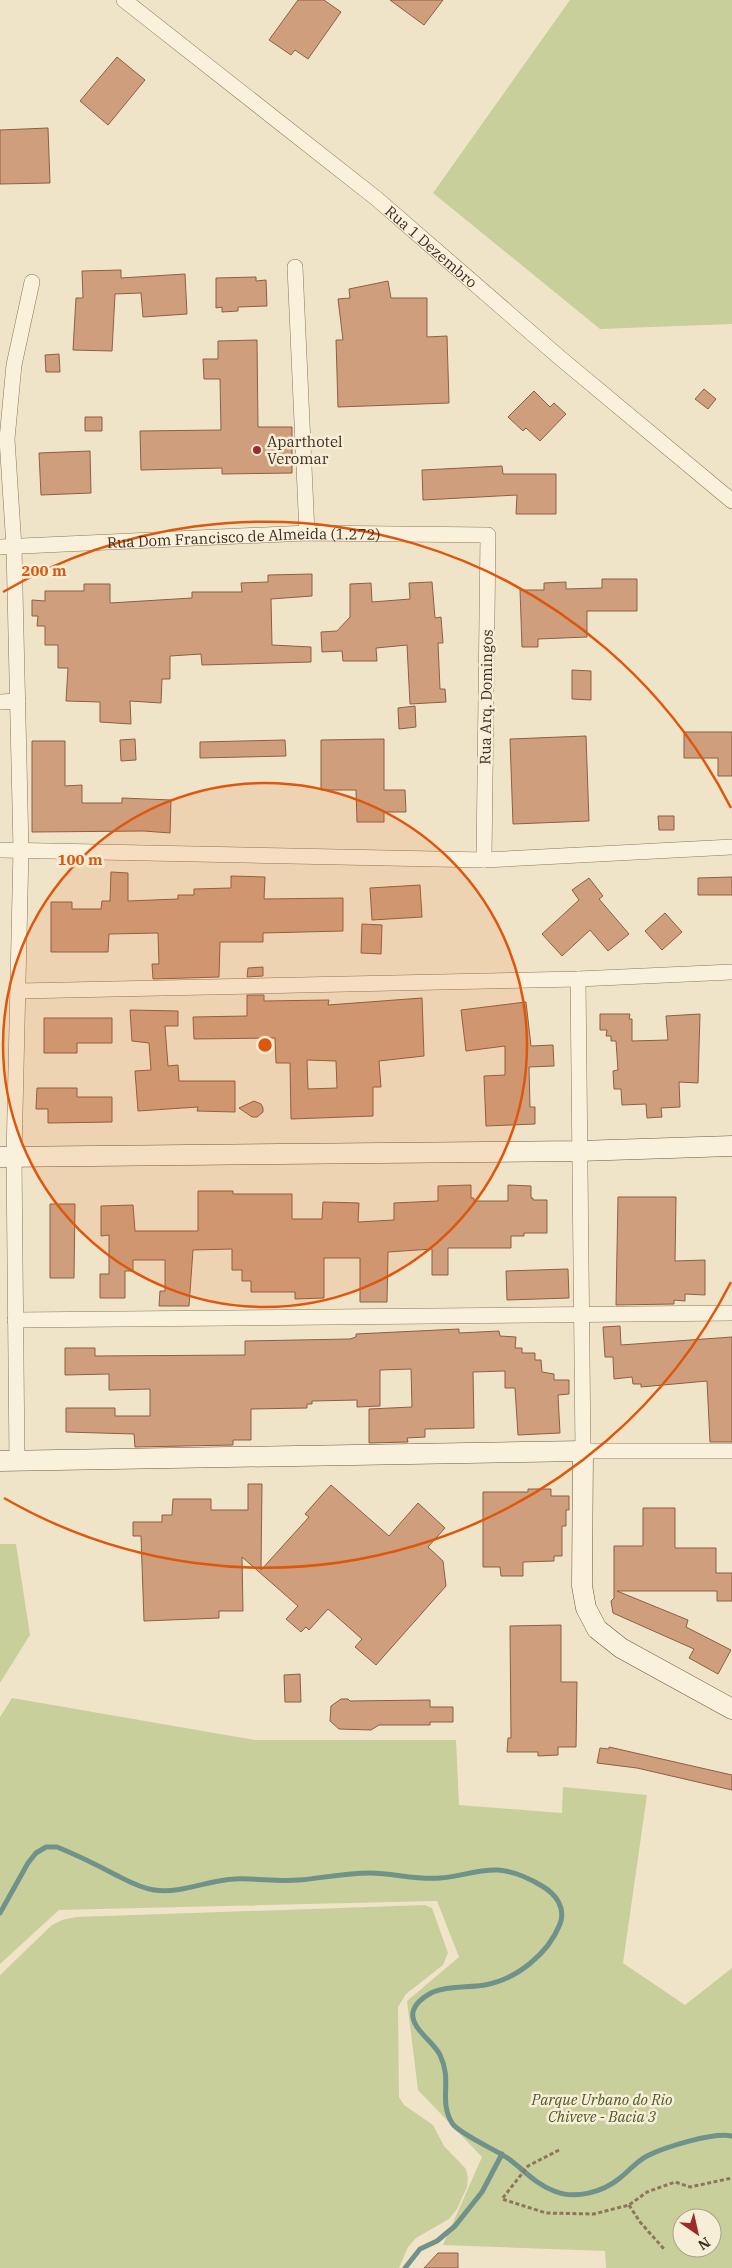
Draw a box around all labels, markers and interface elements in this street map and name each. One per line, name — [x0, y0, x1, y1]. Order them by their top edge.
street label: Rua 1 Dezembro — [381, 201, 481, 291]
place label: Aparthotel Veromar — [267, 432, 342, 468]
marker: Aparthotel Veromar — [251, 444, 263, 456]
street label: Rua Dom Francisco de Almeida (1.272) — [107, 523, 381, 552]
text: 200 m — [21, 561, 67, 580]
street label: Rua Arq. Domingos — [475, 629, 497, 765]
text: 100 m — [57, 850, 103, 869]
centre of rings — [256, 1036, 274, 1054]
park label: Parque Urbano do Rio Chiveve - Bacia 3 — [531, 2090, 672, 2126]
north arrow — [672, 2208, 722, 2258]
text: N — [695, 2233, 714, 2254]

